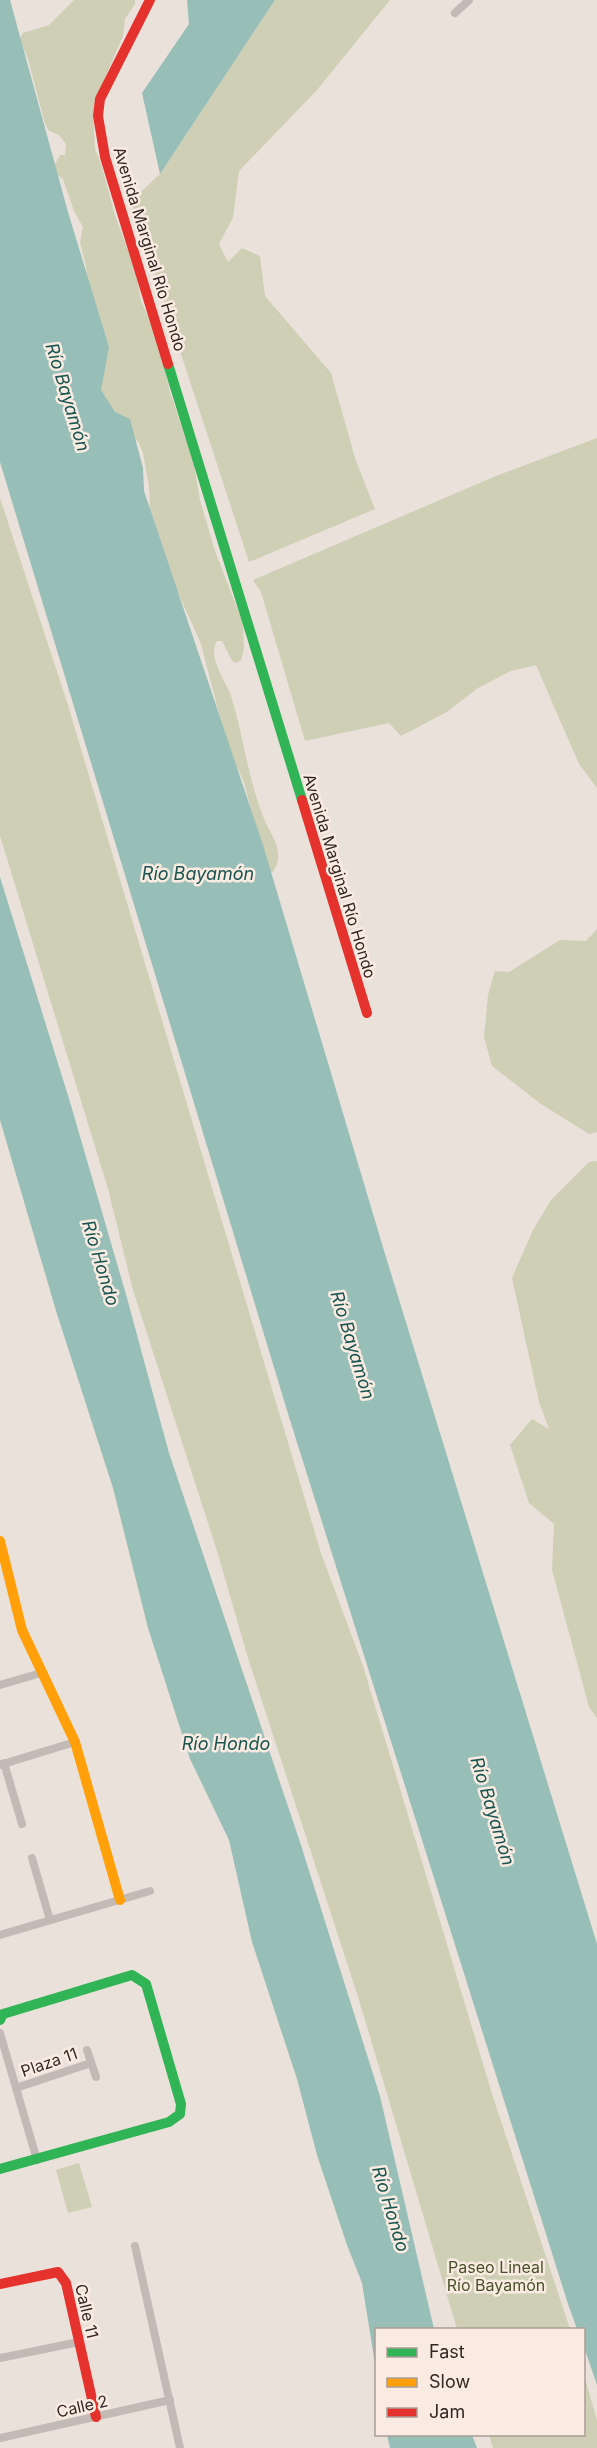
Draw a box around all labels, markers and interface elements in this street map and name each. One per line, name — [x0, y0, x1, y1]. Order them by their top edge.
street label: Avenida Marginal Río Hondo — [109, 144, 191, 354]
water label: Río Bayamón — [42, 340, 94, 454]
street label: Avenida Marginal Río Hondo — [299, 771, 381, 981]
water label: Río Bayamón — [142, 863, 254, 884]
water label: Río Hondo — [78, 1218, 124, 1308]
water label: Río Bayamón — [327, 1288, 379, 1402]
water label: Río Hondo — [182, 1733, 270, 1754]
water label: Río Bayamón — [467, 1754, 519, 1868]
street label: Plaza 11 — [18, 2043, 80, 2081]
water label: Río Hondo — [368, 2164, 414, 2254]
park label: Paseo Lineal Río Bayamón — [447, 2257, 545, 2295]
street label: Calle 11 — [71, 2282, 103, 2340]
legend — [375, 2328, 585, 2436]
text: Fast — [429, 2341, 465, 2362]
text: Slow — [429, 2371, 470, 2392]
street label: Calle 2 — [54, 2390, 110, 2422]
text: Jam — [429, 2401, 465, 2422]

